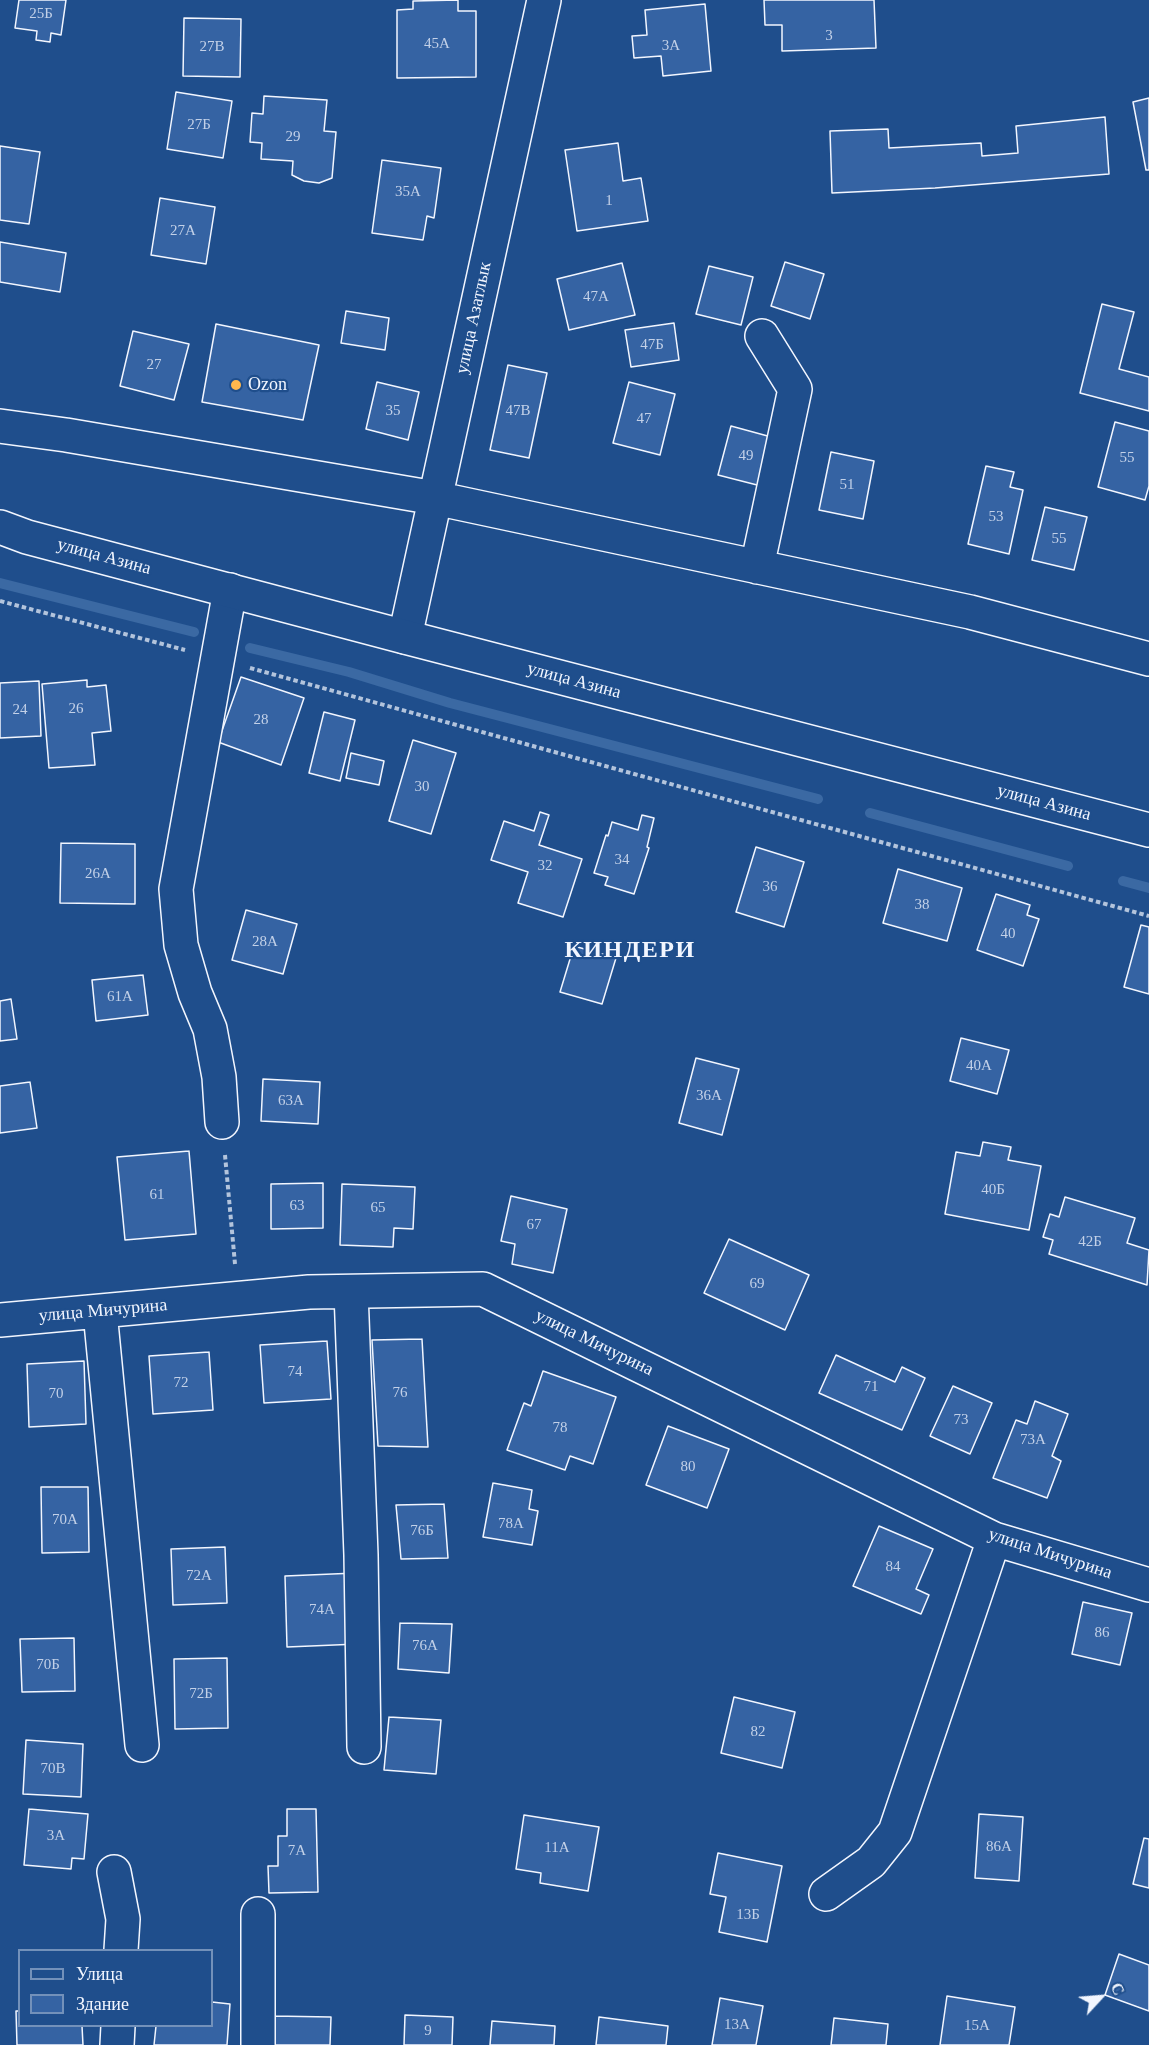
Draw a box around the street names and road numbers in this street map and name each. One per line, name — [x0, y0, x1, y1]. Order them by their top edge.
street label: улица Азатлык — [452, 260, 496, 376]
street label: улица Азина — [55, 534, 153, 580]
street label: улица Азина — [525, 658, 623, 704]
street label: улица Азина — [995, 780, 1093, 826]
street label: улица Мичурина — [38, 1295, 168, 1327]
street label: улица Мичурина — [531, 1305, 657, 1381]
street label: улица Мичурина — [985, 1524, 1115, 1584]

